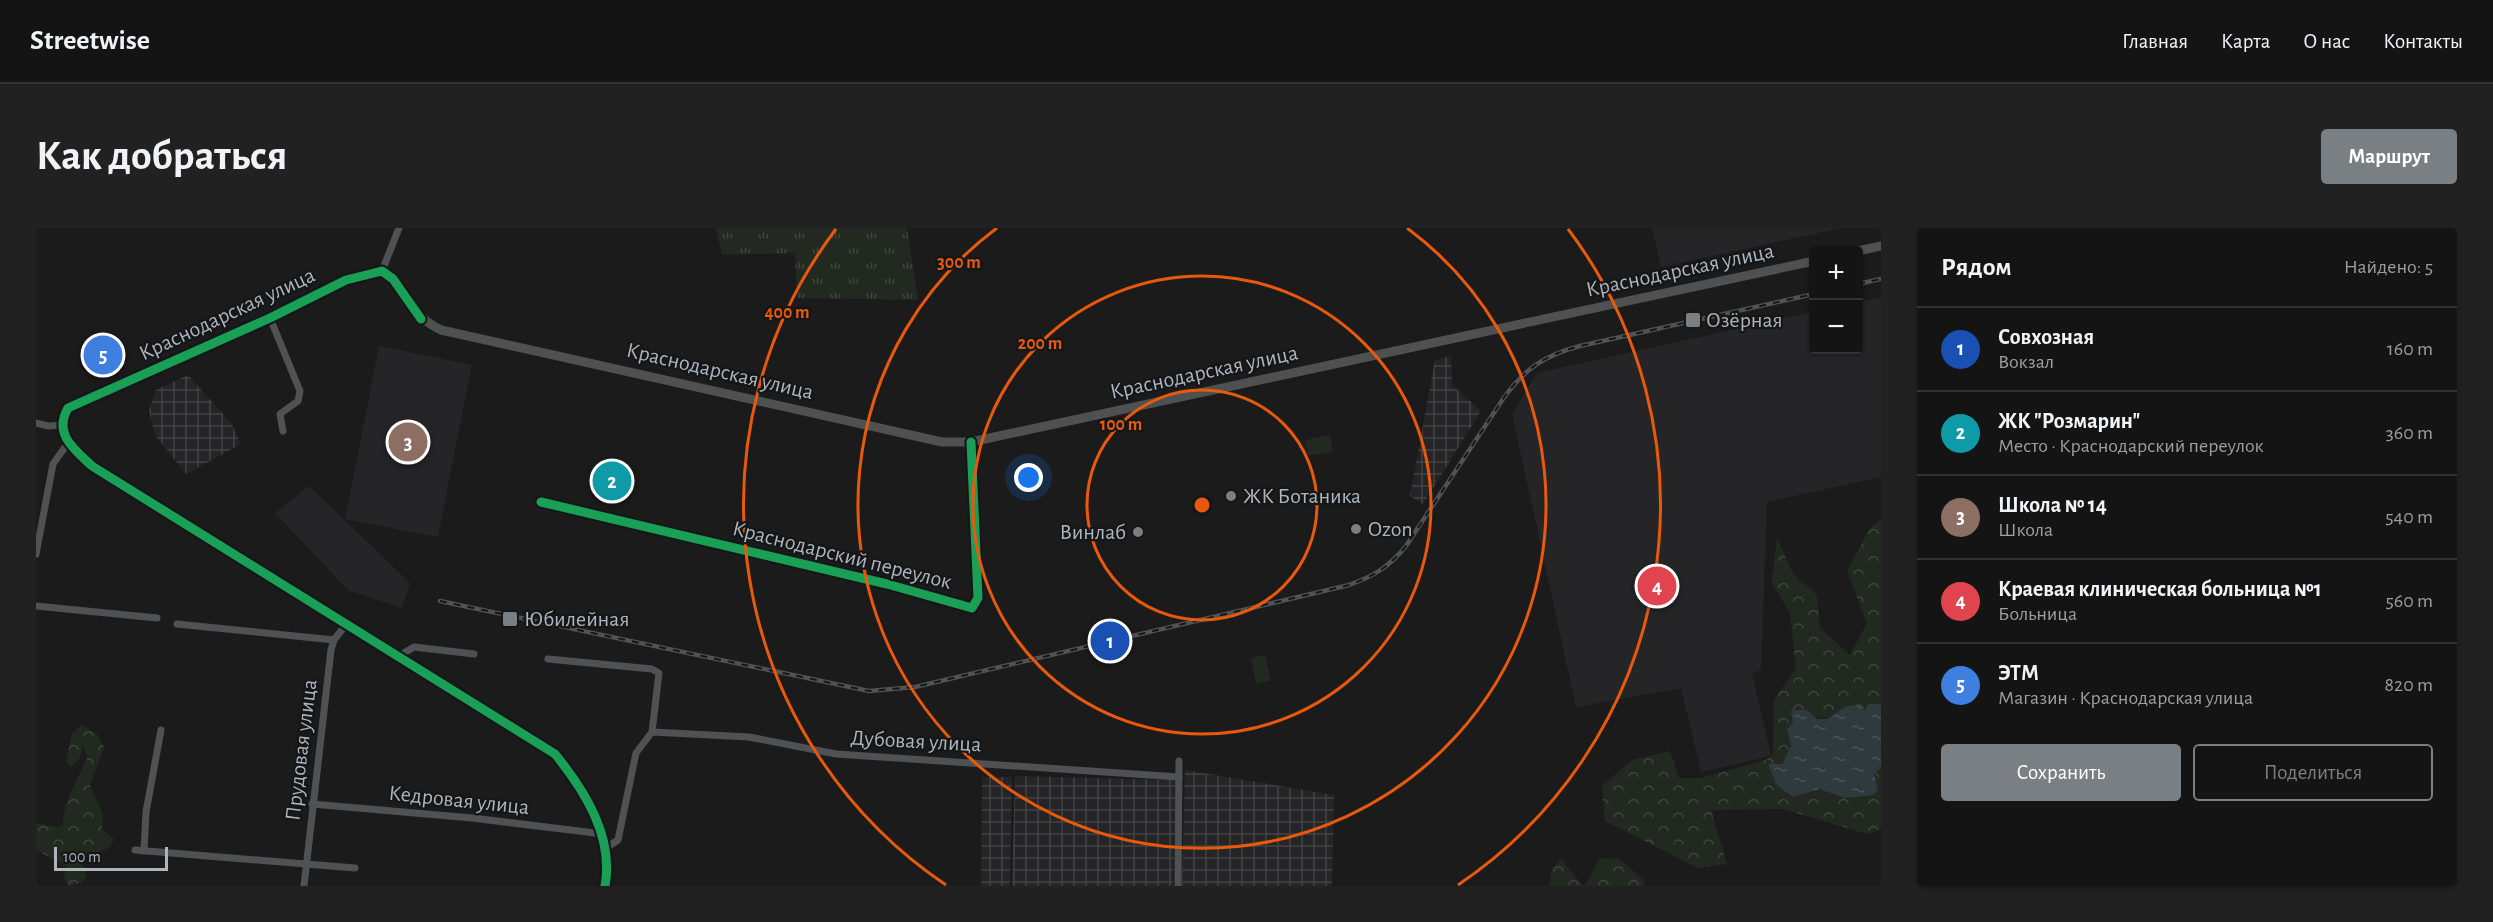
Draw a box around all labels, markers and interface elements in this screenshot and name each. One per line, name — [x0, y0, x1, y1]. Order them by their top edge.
text: Streetwise — [30, 27, 150, 55]
text: Главная — [2122, 31, 2188, 52]
text: Карта — [2221, 31, 2270, 52]
text: О нас — [2303, 31, 2350, 52]
text: Контакты — [2383, 31, 2463, 52]
button: Маршрут — [2321, 129, 2457, 184]
text: Как добраться — [36, 135, 287, 177]
street label: Краснодарская улица — [1584, 239, 1776, 301]
map controls — [1809, 246, 1863, 354]
button: + — [1809, 246, 1863, 300]
text: 300 m — [937, 254, 981, 272]
text: Рядом — [1941, 254, 2012, 280]
text: Найдено: 5 — [2344, 257, 2433, 277]
street label: Краснодарская улица — [136, 264, 318, 364]
button: − — [1809, 300, 1863, 354]
text: 400 m — [764, 304, 810, 322]
place label: Озёрная — [1706, 309, 1783, 331]
marker: Озёрная — [1684, 311, 1702, 329]
text: Совхозная — [1998, 326, 2094, 348]
pin: 5 — [84, 332, 122, 378]
text: 200 m — [1018, 335, 1062, 353]
street label: Краснодарская улица — [624, 339, 816, 403]
text: 1 — [1957, 339, 1964, 359]
text: 160 m — [2387, 339, 2433, 359]
street label: Краснодарская улица — [1108, 341, 1300, 403]
text: Вокзал — [1998, 352, 2054, 372]
text: ЖК "Розмарин" — [1998, 410, 2140, 432]
text: 100 m — [1100, 416, 1142, 434]
pin: 3 — [388, 420, 428, 464]
text: 2 — [1956, 423, 1965, 443]
text: 360 m — [2386, 423, 2433, 443]
text: Место · Краснодарский переулок — [1998, 436, 2264, 456]
pin: 2 — [592, 458, 632, 504]
your location — [1014, 463, 1043, 492]
place label: ЖК Ботаника — [1243, 485, 1361, 507]
marker: ЖК Ботаника — [1224, 489, 1238, 503]
text: Школа № 14 — [1998, 494, 2107, 516]
centre of rings — [1192, 495, 1212, 515]
text: 3 — [1956, 507, 1965, 527]
text: 540 m — [2385, 507, 2433, 527]
street label: Краснодарский переулок — [730, 517, 954, 593]
place label: Ozon — [1368, 518, 1413, 540]
text: Школа — [1998, 520, 2053, 540]
place label: Винлаб — [1060, 521, 1126, 543]
marker: Ozon — [1349, 522, 1363, 536]
marker: Винлаб — [1131, 525, 1145, 539]
pin: 4 — [1638, 564, 1676, 608]
text: Краевая клиническая больница №1 — [1998, 578, 2322, 600]
text: 4 — [1955, 591, 1966, 611]
text: 560 m — [2385, 591, 2433, 611]
text: Больница — [1998, 604, 2077, 624]
place label: Юбилейная — [524, 608, 629, 630]
marker: Юбилейная — [501, 610, 519, 628]
pin: 1 — [1090, 618, 1130, 664]
text: ЭТМ — [1998, 662, 2039, 684]
text: 5 — [1956, 675, 1965, 695]
text: 820 m — [2385, 675, 2433, 695]
street label: Прудовая улица — [281, 678, 321, 822]
text: Магазин · Краснодарская улица — [1998, 688, 2253, 708]
street label: Дубовая улица — [850, 727, 982, 755]
button: Сохранить — [1941, 744, 2181, 801]
button: Поделиться — [2193, 744, 2433, 801]
street label: Кедровая улица — [388, 782, 530, 818]
scale bar — [54, 844, 168, 872]
text: 100 m — [63, 849, 101, 865]

